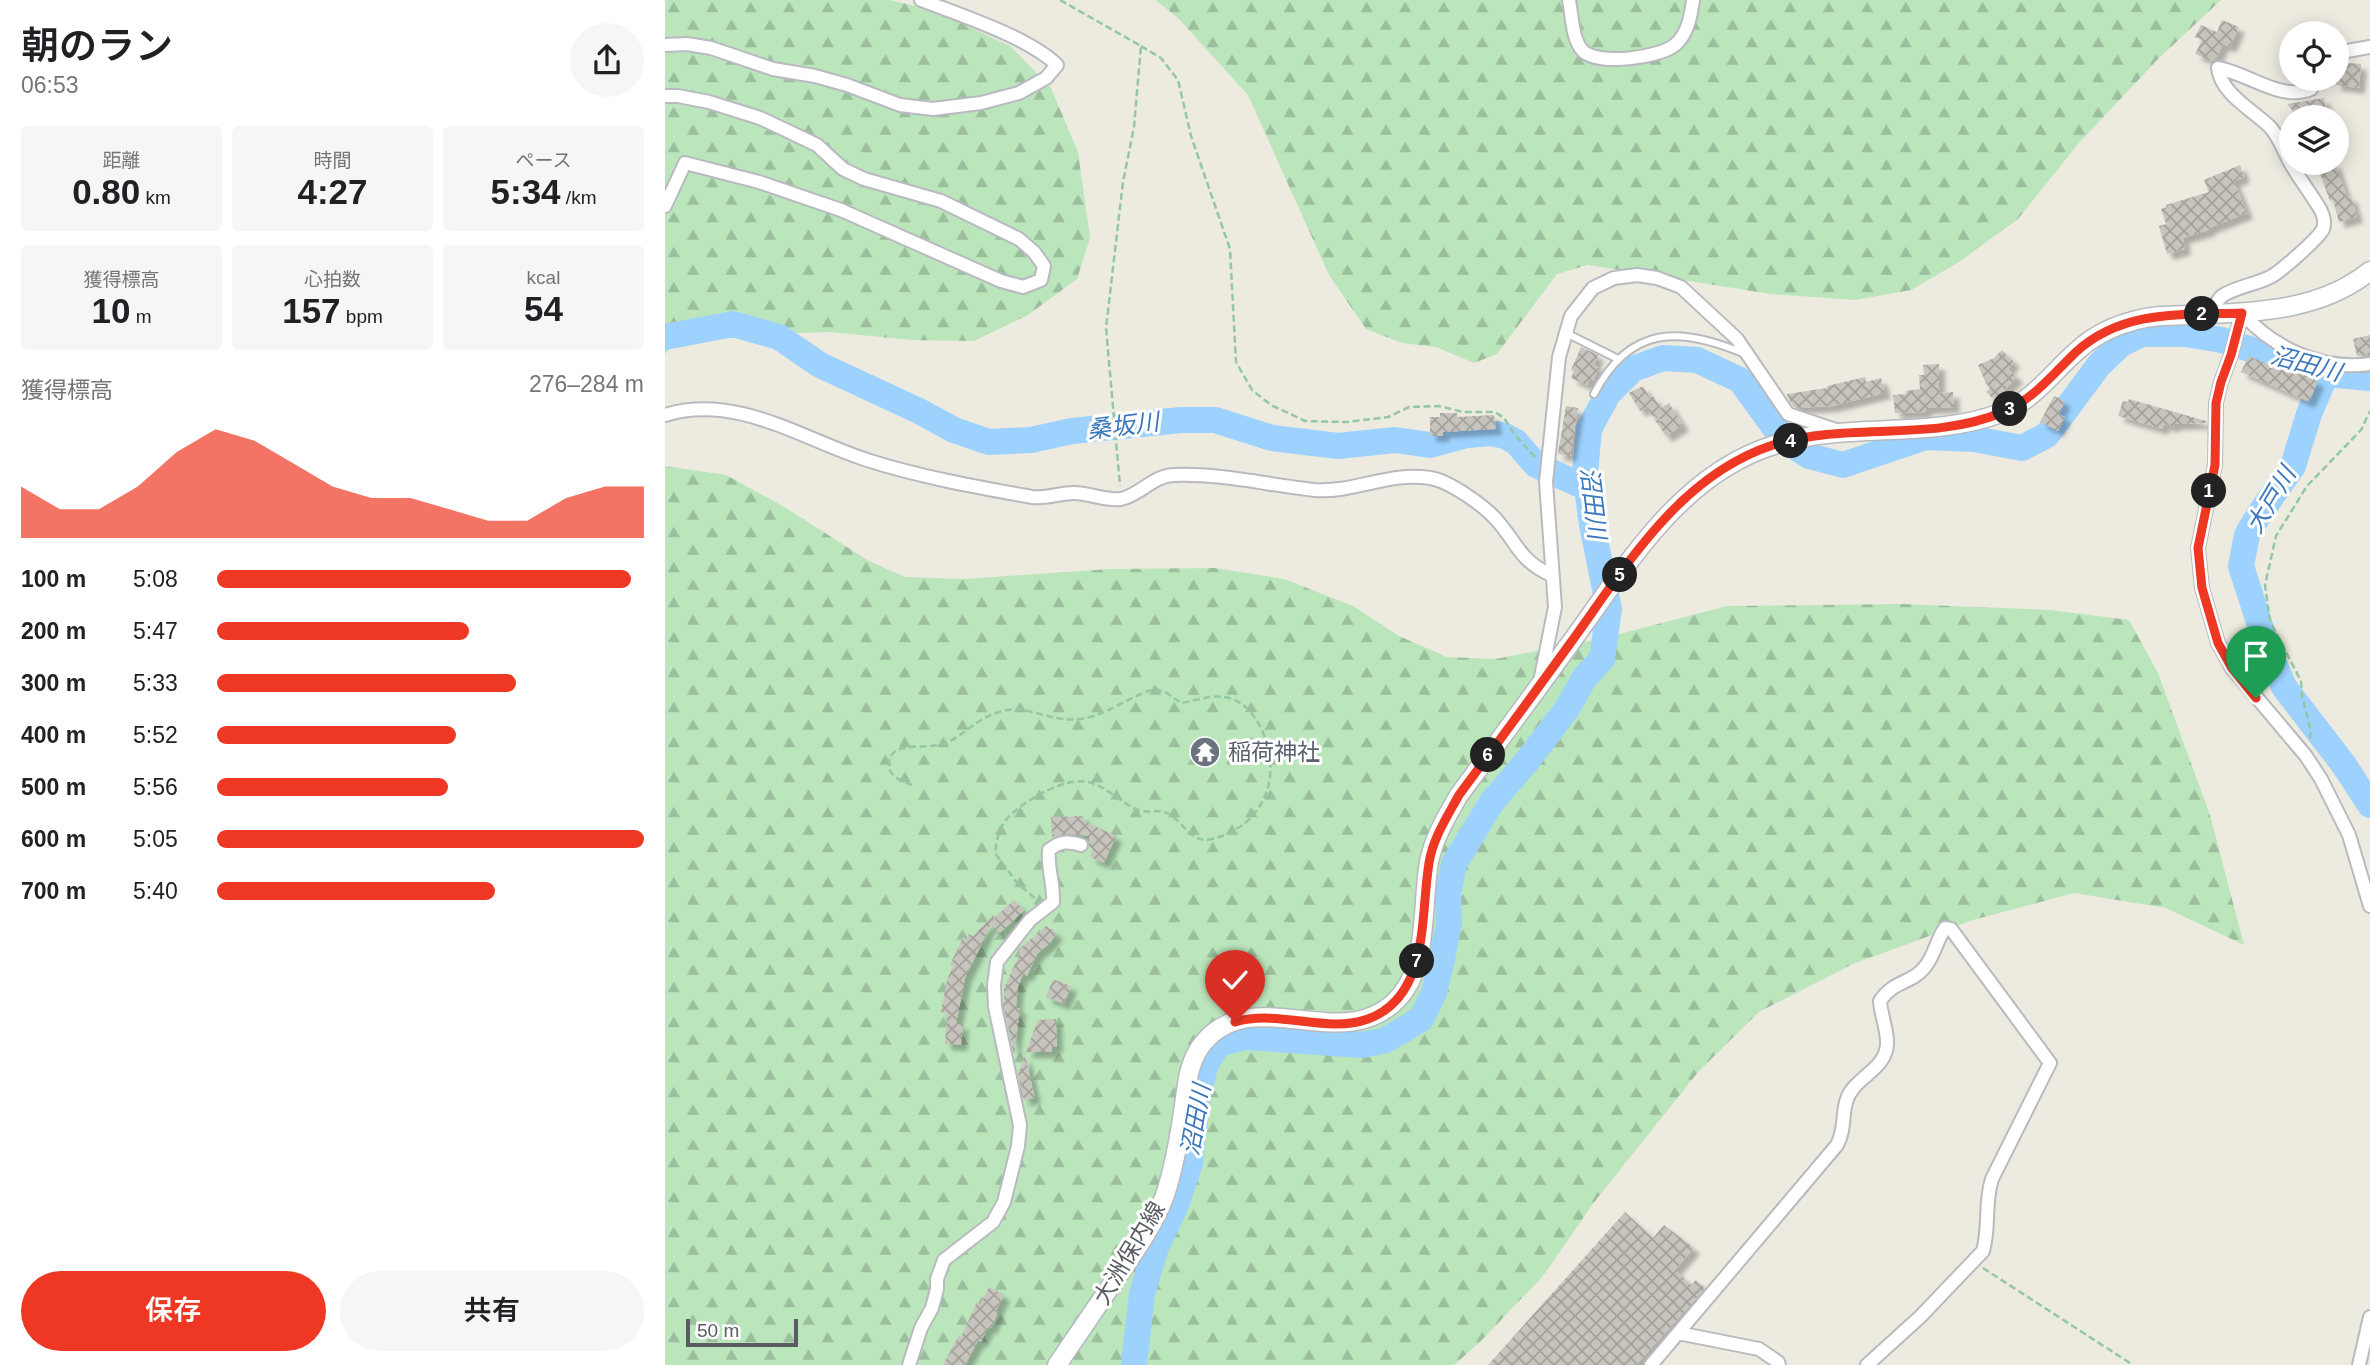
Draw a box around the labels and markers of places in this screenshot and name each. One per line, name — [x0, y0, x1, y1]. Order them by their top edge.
pin: 2 — [2185, 296, 2219, 332]
pin: 3 — [1993, 392, 2027, 426]
pin: 4 — [1773, 424, 1809, 458]
pin: 1 — [2191, 474, 2227, 508]
pin: 5 — [1602, 558, 1637, 592]
pin — [2226, 626, 2286, 698]
temple icon: 稲荷神社 — [1188, 735, 1222, 769]
pin: 6 — [1471, 738, 1505, 772]
place label: 稲荷神社 — [1228, 739, 1320, 765]
pin: 7 — [1399, 944, 1435, 978]
pin — [1205, 950, 1265, 1022]

